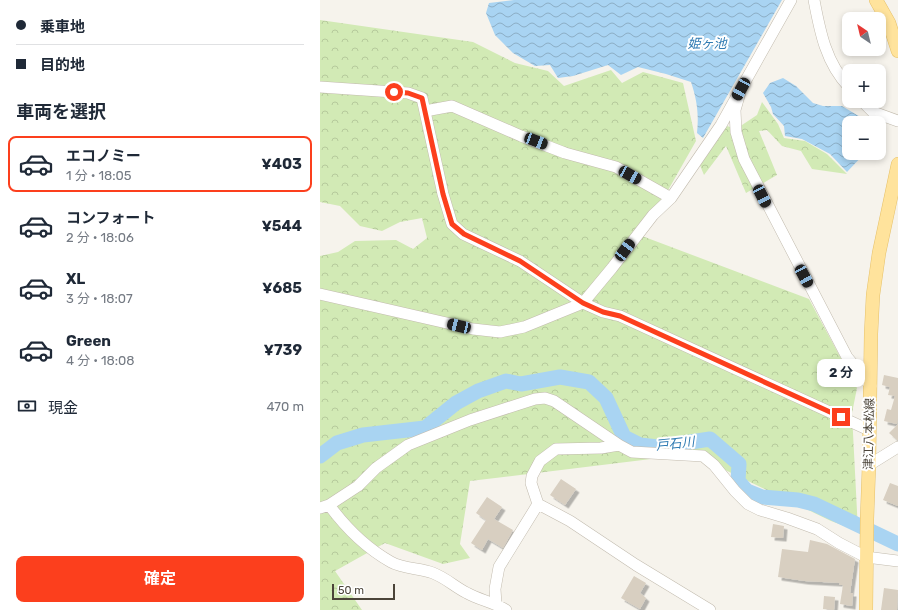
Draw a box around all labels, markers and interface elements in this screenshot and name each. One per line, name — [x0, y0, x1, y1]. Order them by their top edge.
north arrow — [842, 12, 886, 56]
map controls — [842, 12, 886, 160]
text: 乗車地 — [40, 18, 85, 36]
water label: 姫ヶ池 — [687, 36, 728, 51]
text: 目的地 — [40, 56, 85, 74]
button: + — [842, 64, 886, 108]
car — [730, 76, 752, 102]
route start — [385, 83, 403, 101]
text: 車両を選択 — [16, 101, 106, 123]
button: − — [842, 116, 886, 160]
car — [523, 131, 549, 151]
icon: car — [18, 146, 54, 182]
text: エコノミー — [66, 147, 141, 165]
text: ¥403 — [261, 155, 302, 173]
car — [617, 164, 643, 186]
text: 1 分 · 18:05 — [66, 168, 132, 183]
car — [751, 183, 773, 209]
icon: car — [18, 208, 54, 244]
text: コンフォート — [66, 209, 156, 227]
text: ¥544 — [261, 217, 302, 235]
text: 2 分 · 18:06 — [66, 230, 134, 245]
car — [613, 237, 637, 263]
car — [793, 263, 815, 289]
icon: car — [18, 270, 54, 306]
text: XL — [66, 270, 85, 288]
text: ¥685 — [262, 279, 302, 297]
text: 3 分 · 18:07 — [66, 291, 133, 306]
car — [446, 317, 472, 335]
icon: car — [18, 332, 54, 368]
text: Green — [66, 332, 111, 350]
text: ¥739 — [264, 341, 302, 359]
text: 4 分 · 18:08 — [66, 353, 135, 368]
callout: 2 分 — [817, 359, 865, 387]
text: 2 分 — [829, 365, 853, 380]
icon: cash — [16, 395, 38, 417]
street label: 津江八本松線 — [861, 398, 877, 470]
text: 現金 — [48, 399, 78, 417]
text: 470 m — [266, 399, 304, 414]
route end — [832, 408, 850, 426]
water label: 戸石川 — [655, 434, 697, 453]
button: 確定 — [16, 556, 304, 602]
scale bar — [332, 582, 395, 601]
text: 50 m — [338, 584, 364, 597]

